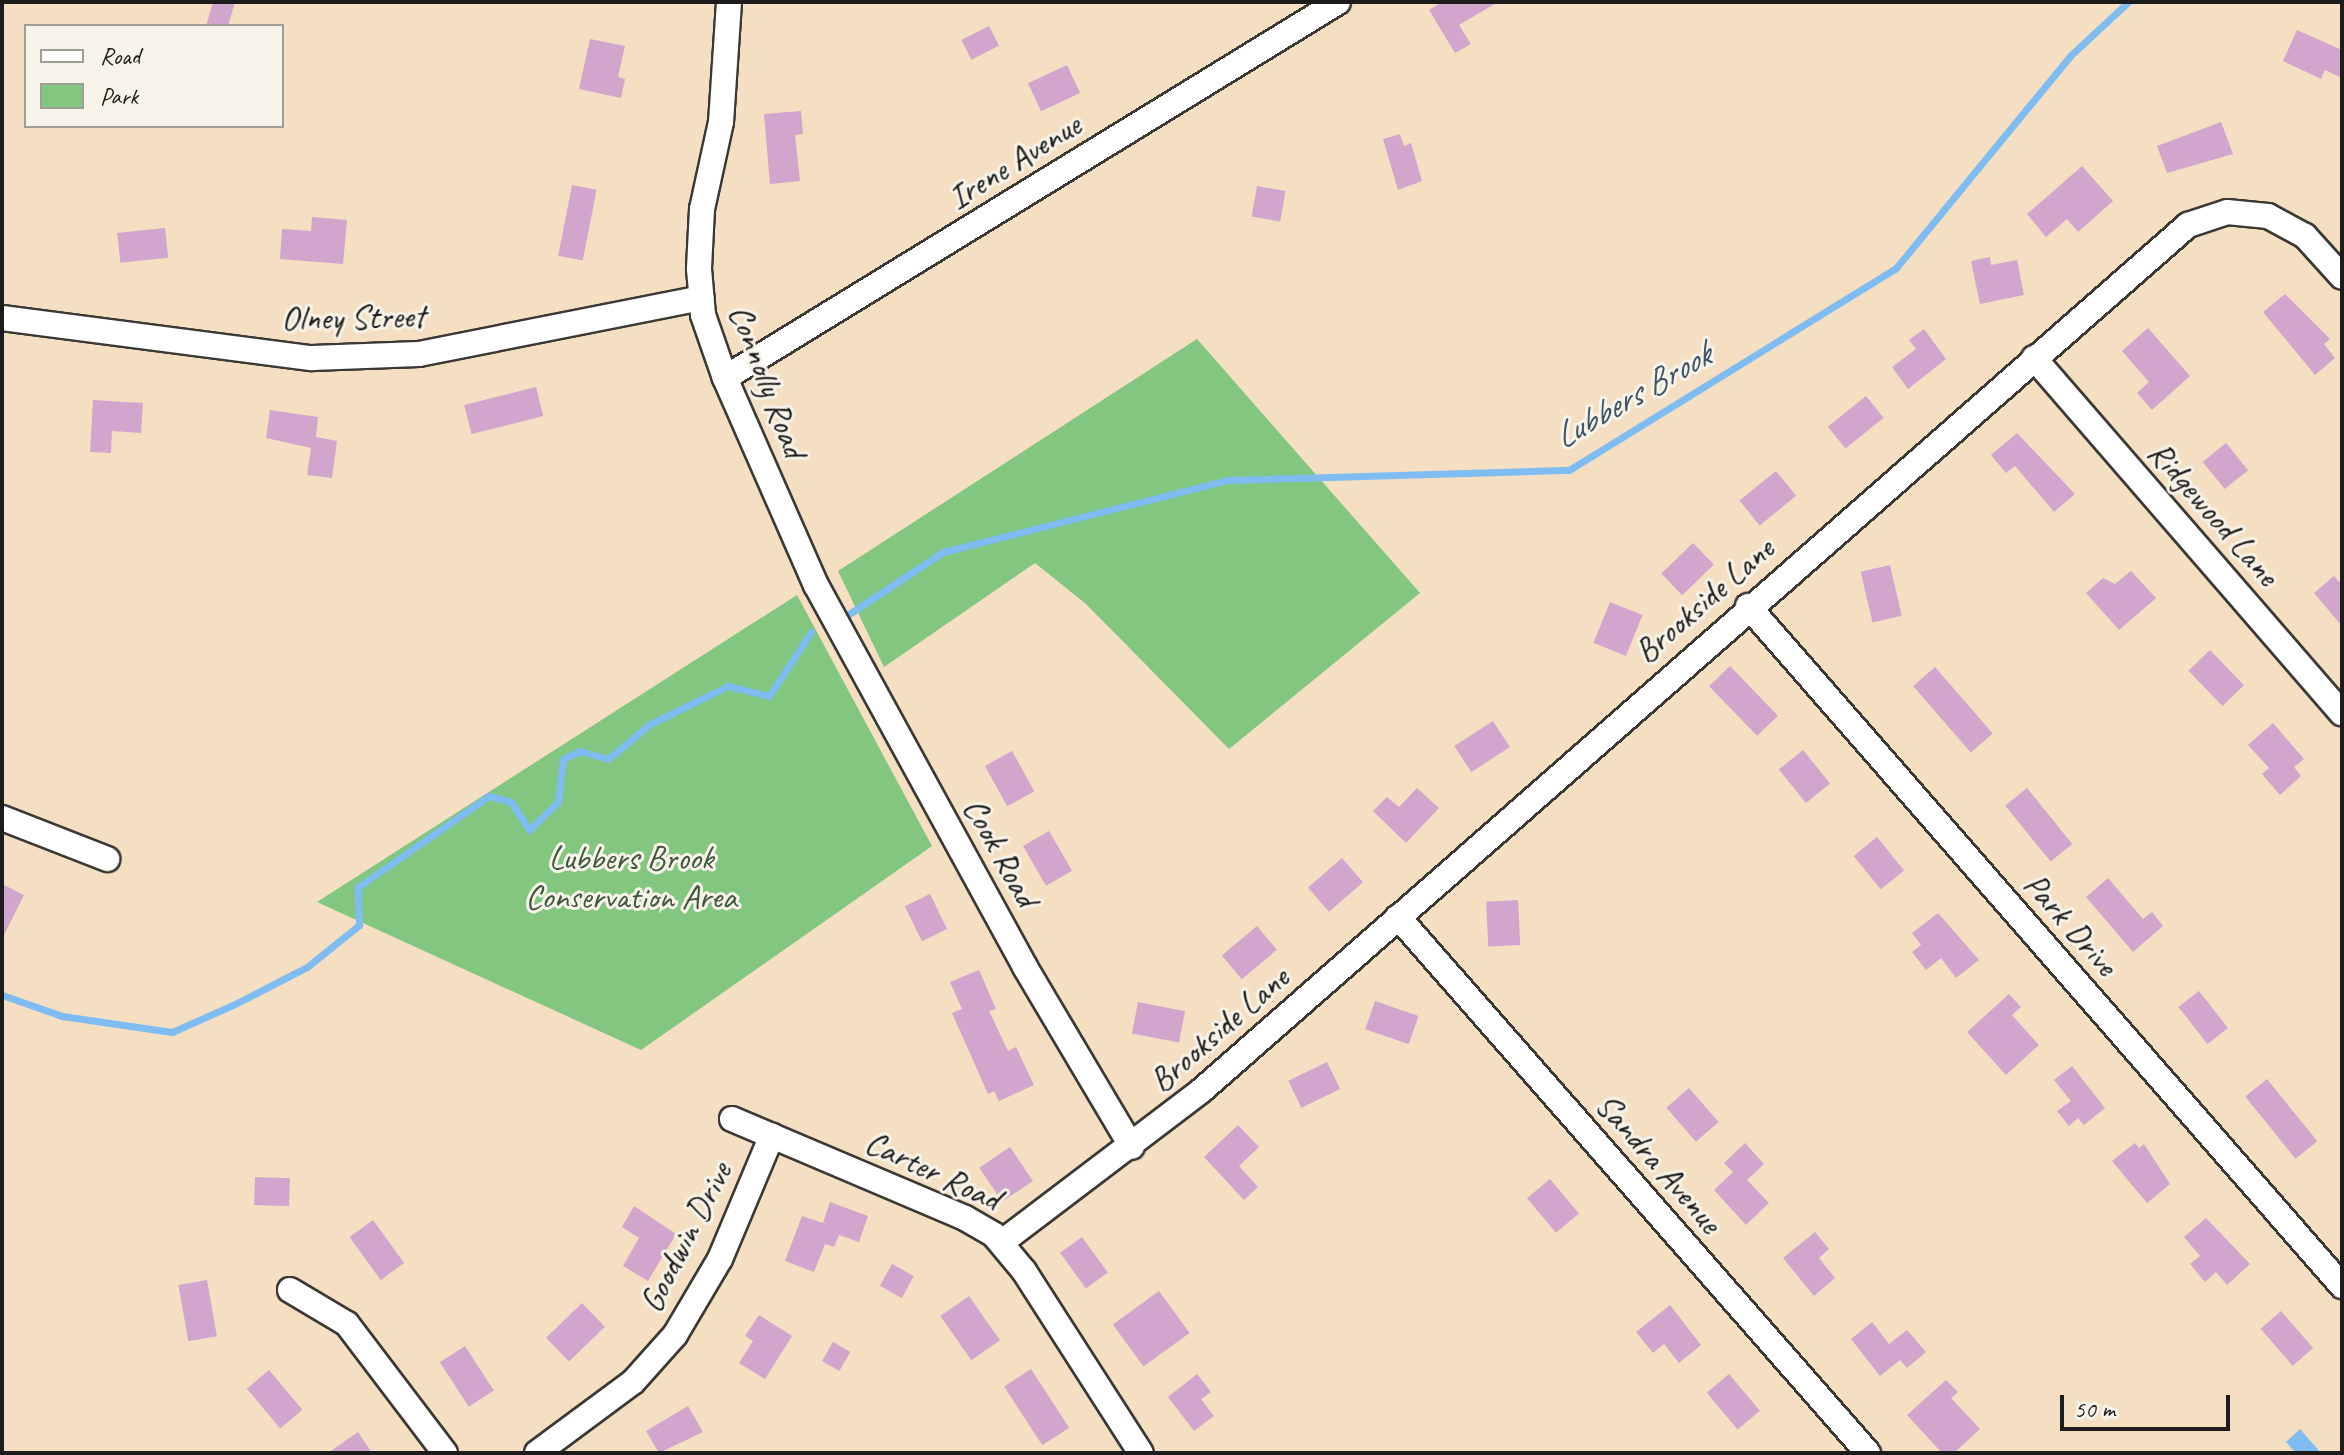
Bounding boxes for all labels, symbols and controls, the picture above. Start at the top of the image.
legend [24,24,284,128]
text: Road [100,41,140,71]
text: Park [100,81,138,111]
street label: Irene Avenue [940,104,1088,218]
street label: Olney Street [281,295,425,339]
street label: Connolly Road [720,300,816,462]
water label: Lubbers Brook [1546,334,1718,458]
street label: Ridgewood Lane [2140,432,2288,594]
street label: Brookside Lane [1625,528,1783,672]
street label: Cook Road [955,791,1047,913]
park label: Lubbers Brook Conservation Area [526,837,736,916]
street label: Park Drive [2015,864,2127,984]
street label: Brookside Lane [1140,957,1298,1101]
street label: Sandra Avenue [1587,1085,1731,1241]
street label: Carter Road [860,1121,1006,1219]
street label: Goodwin Drive [630,1155,740,1319]
scale bar [2064,1379,2234,1429]
text: 50 m [2074,1394,2115,1424]

